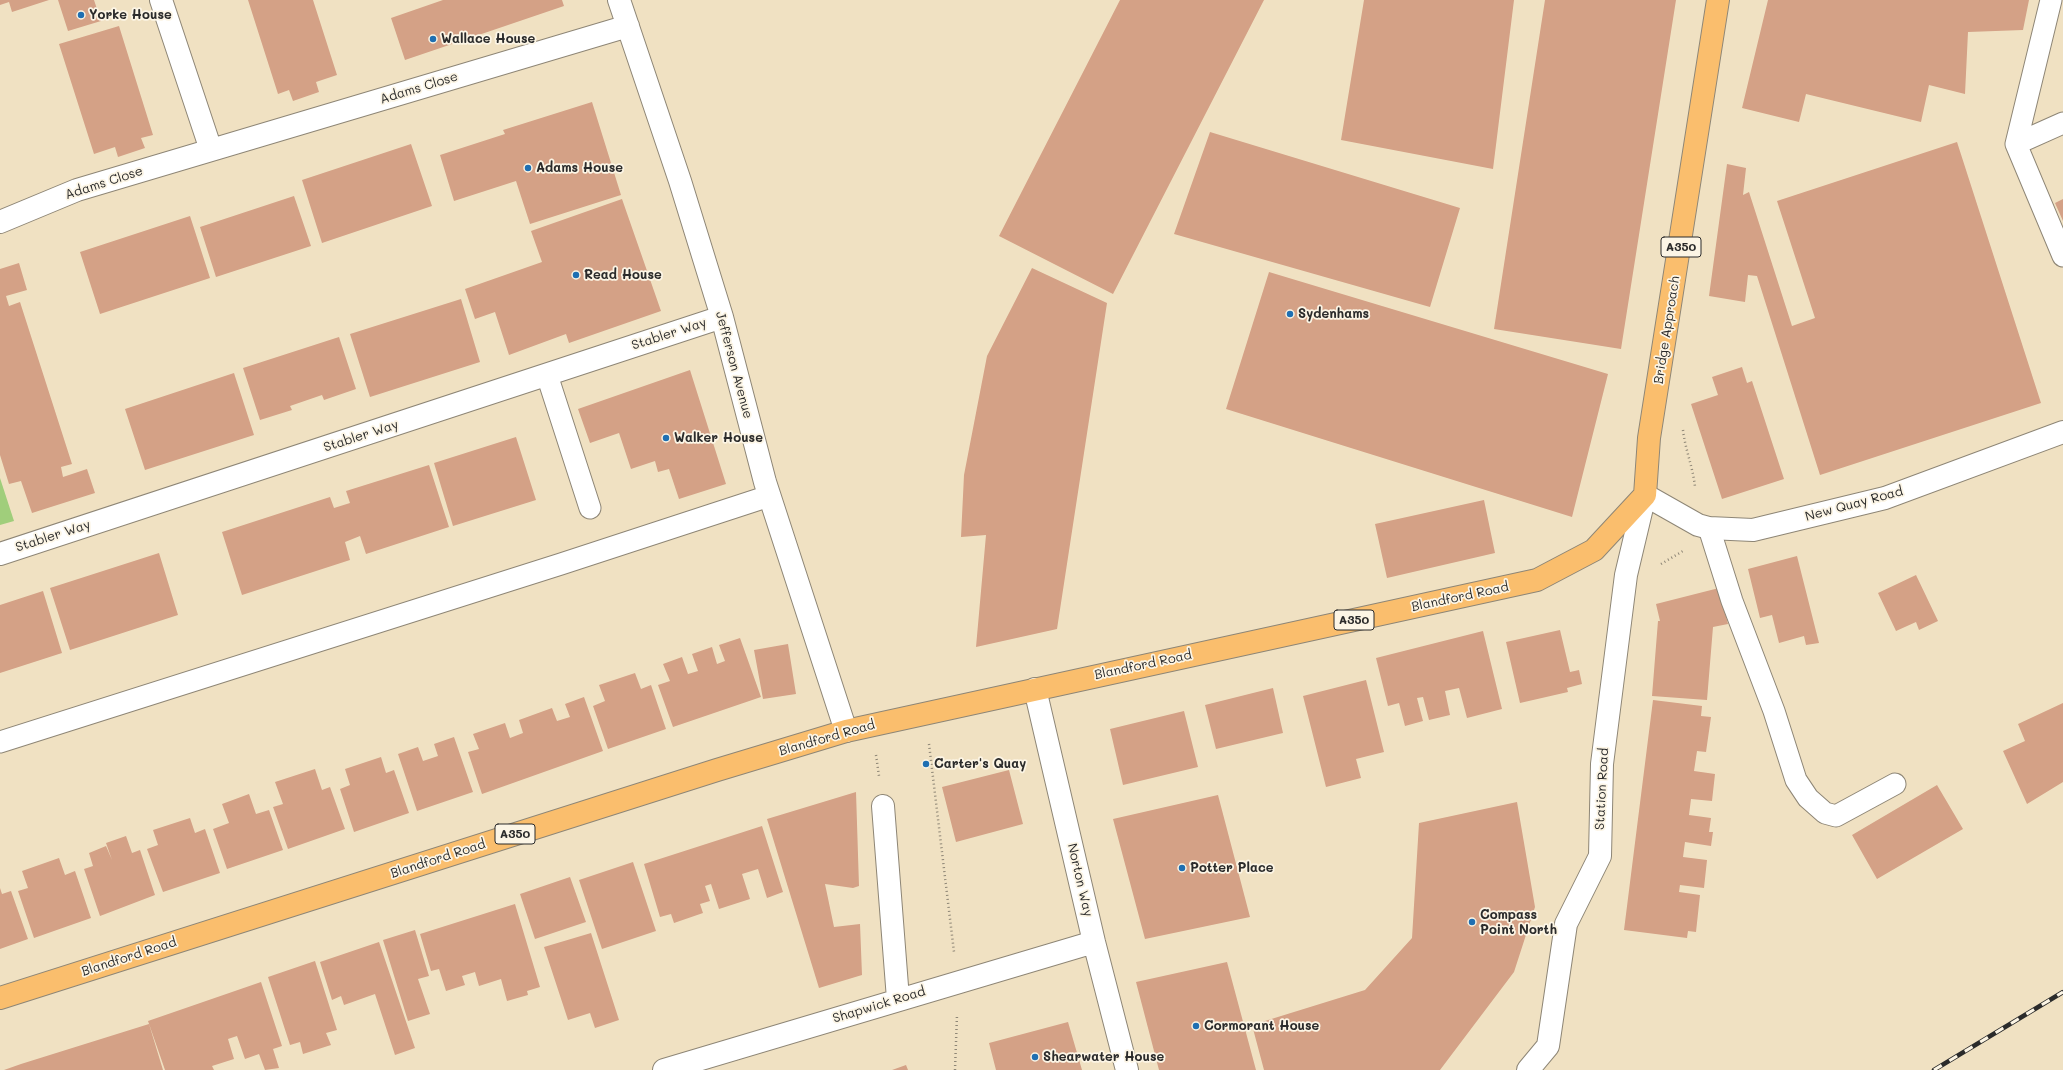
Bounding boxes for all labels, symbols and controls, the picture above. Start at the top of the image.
place label: Yorke House [89,7,172,23]
marker: Yorke House [76,10,86,20]
place label: Wallace House [441,31,535,47]
marker: Wallace House [428,34,438,44]
street label: Adams Close [378,69,460,107]
place label: Adams House [536,160,623,176]
street label: Adams Close [63,163,145,203]
marker: Adams House [523,163,533,173]
road number: A350 [1661,237,1701,257]
place label: Read House [584,267,662,283]
marker: Read House [571,270,581,280]
street label: Bridge Approach [1651,275,1683,385]
place label: Sydenhams [1298,306,1369,322]
marker: Sydenhams [1285,309,1295,319]
street label: Jefferson Avenue [712,310,756,420]
street label: Stabler Way [630,315,708,353]
street label: Stabler Way [322,417,400,455]
place label: Walker House [674,430,763,446]
marker: Walker House [661,433,671,443]
street label: New Quay Road [1803,483,1905,525]
street label: Stabler Way [14,517,92,555]
street label: Blandford Road [1410,579,1510,615]
road number: A350 [1334,610,1374,630]
street label: Blandford Road [1093,647,1193,683]
street label: Blandford Road [777,717,877,759]
street label: Station Road [1592,748,1612,830]
place label: Carter's Quay [934,756,1026,772]
marker: Carter's Quay [921,759,931,769]
road number: A350 [495,824,535,844]
street label: Blandford Road [389,836,487,882]
street label: Norton Way [1064,842,1096,918]
place label: Potter Place [1190,860,1273,876]
marker: Potter Place [1177,863,1187,873]
place label: Compass Point North [1480,907,1557,938]
marker: Compass Point North [1467,917,1477,927]
street label: Blandford Road [80,934,178,980]
street label: Shapwick Road [831,984,927,1026]
place label: Cormorant House [1204,1018,1319,1034]
marker: Cormorant House [1191,1021,1201,1031]
place label: Shearwater House [1043,1049,1164,1065]
marker: Shearwater House [1030,1052,1040,1062]

